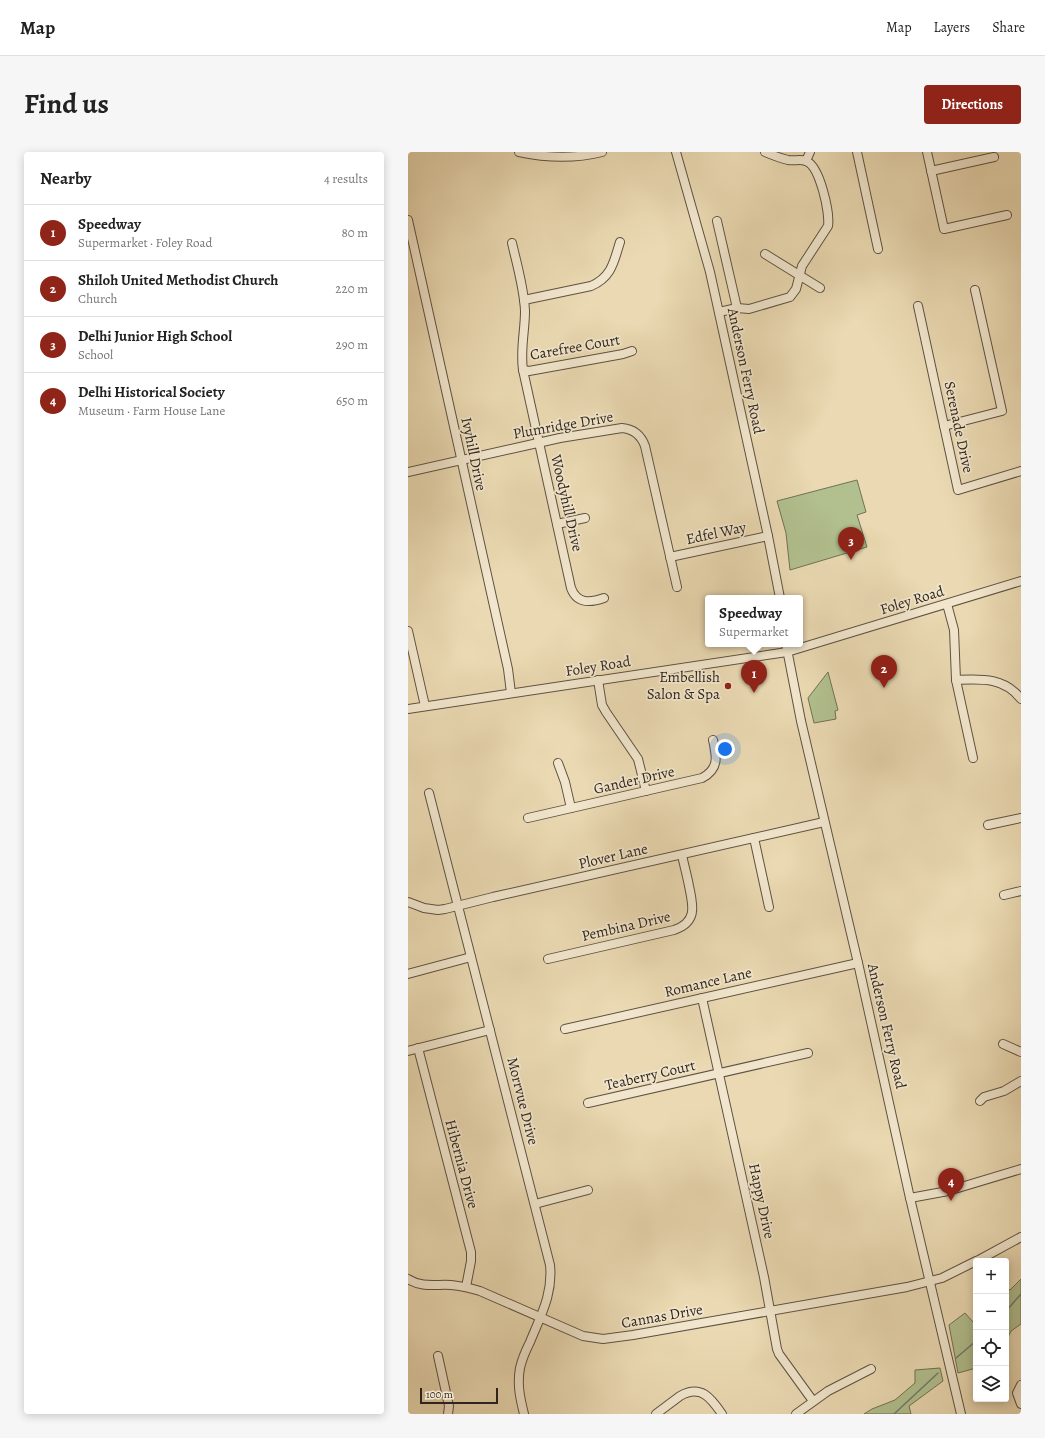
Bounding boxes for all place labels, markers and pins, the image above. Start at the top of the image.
pin: 3 [838,527,864,560]
pin: 2 [871,655,897,688]
pin: 1 [741,660,767,693]
place label: Embellish Salon & Spa [647,667,720,704]
marker: Embellish Salon & Spa [723,681,733,691]
pin: 4 [938,1168,964,1201]

